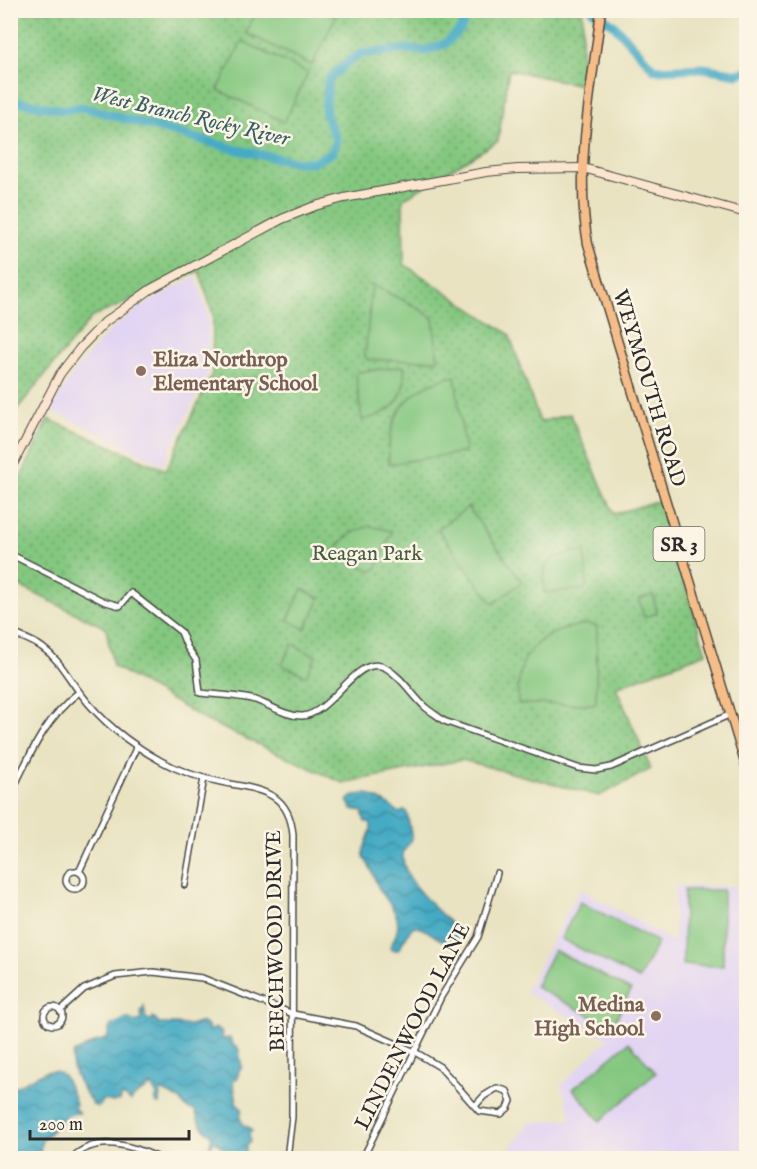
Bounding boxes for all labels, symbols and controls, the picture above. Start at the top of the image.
water label: West Branch Rocky River [89,81,294,154]
street label: WEYMOUTH ROAD [606,286,691,490]
place label: Eliza Northrop Elementary School [153,347,319,398]
marker: Eliza Northrop Elementary School [134,364,148,378]
road number: SR 3 [654,527,704,561]
park label: Reagan Park [312,541,423,568]
street label: BEECHWOOD DRIVE [261,830,292,1052]
street label: LINDENWOOD LANE [349,918,477,1135]
place label: Medina High School [534,992,645,1043]
marker: Medina High School [649,1009,663,1023]
scale bar [30,1103,189,1141]
text: 200 m [39,1114,83,1137]

